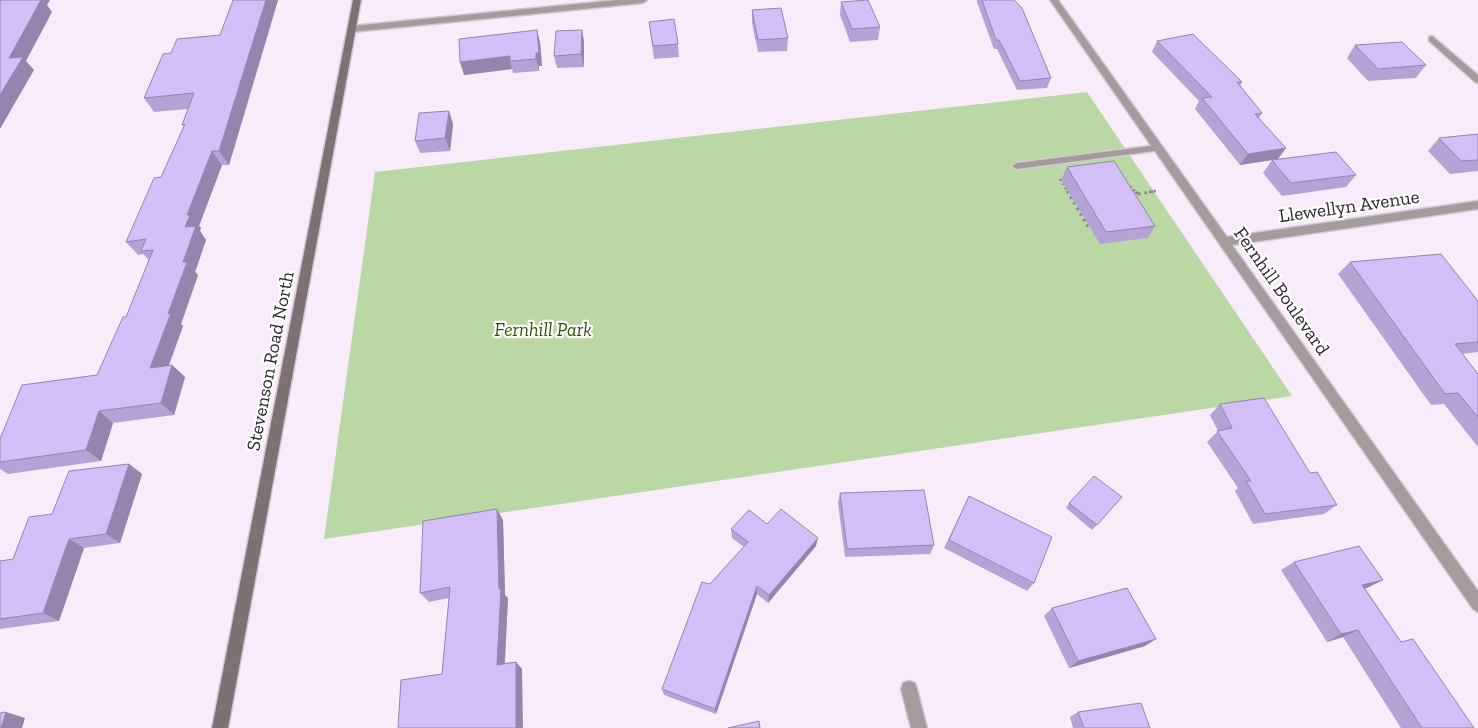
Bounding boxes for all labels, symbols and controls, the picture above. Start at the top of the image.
street label: Llewellyn Avenue [1277,185,1421,227]
street label: Fernhill Boulevard [1229,222,1335,360]
street label: Stevenson Road North [241,269,299,453]
park label: Fernhill Park [494,318,592,341]

